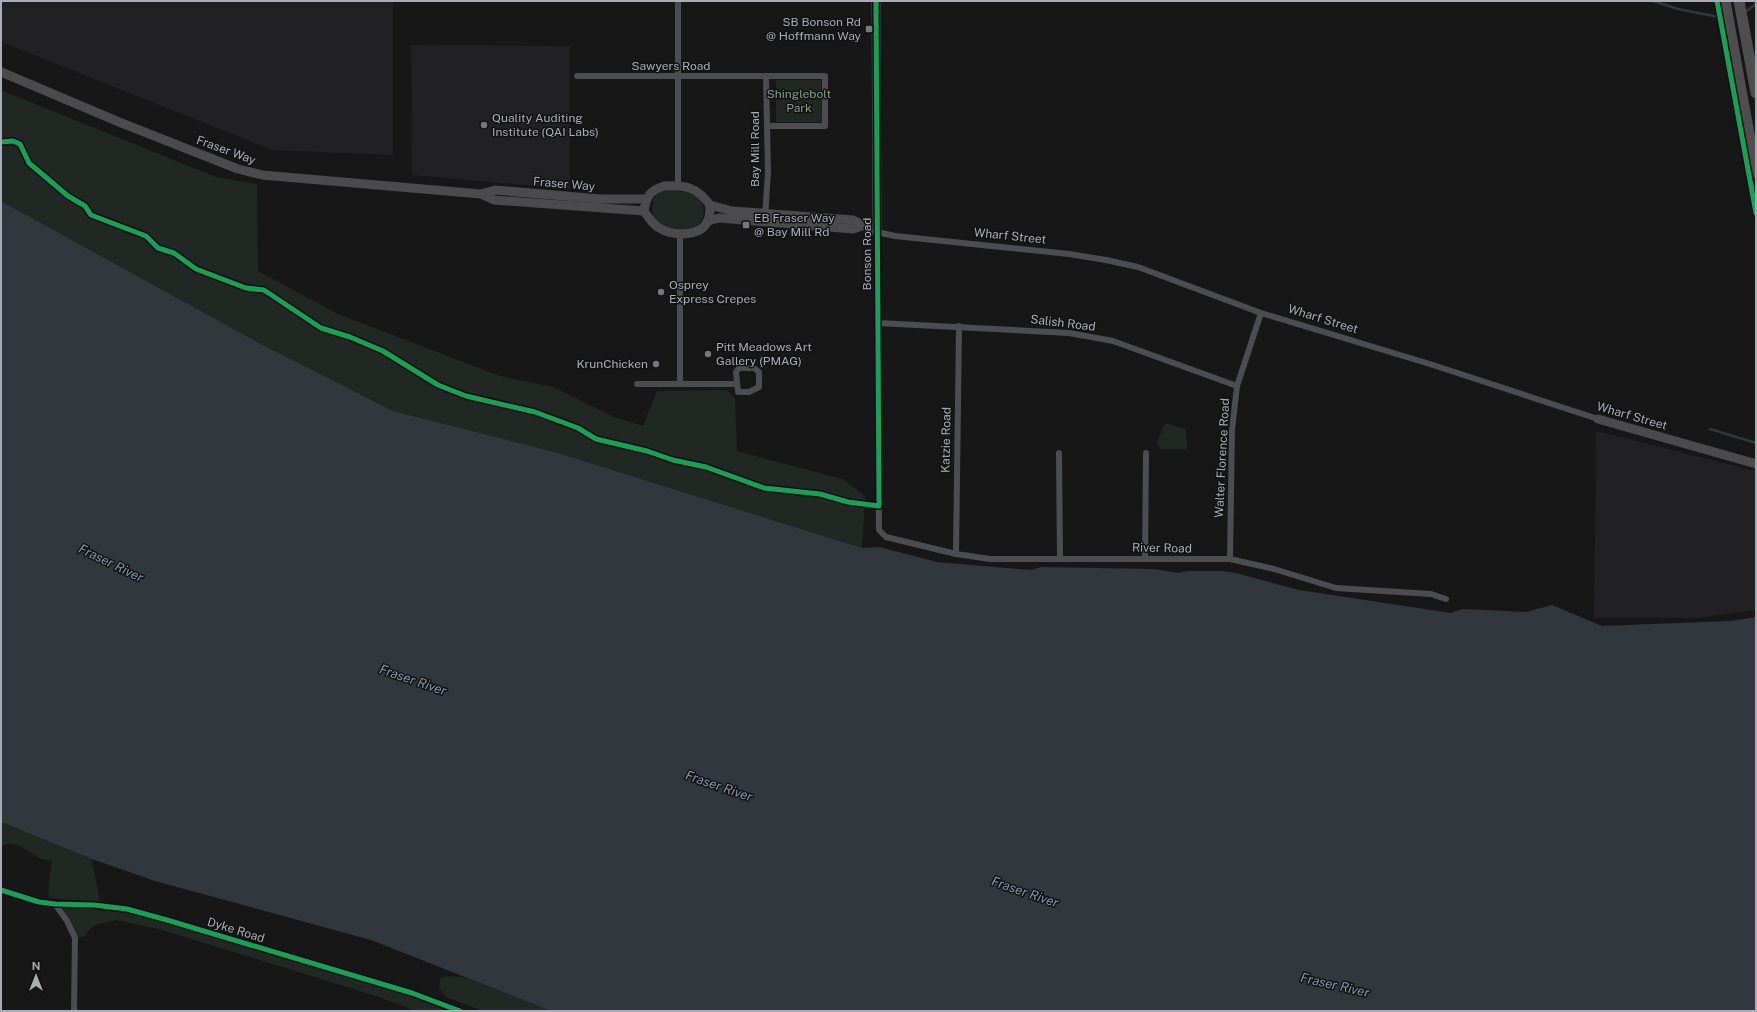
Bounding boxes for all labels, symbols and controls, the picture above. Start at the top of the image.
place label: SB Bonson Rd @ Hoffmann Way [766,15,862,43]
marker: SB Bonson Rd @ Hoffmann Way [864,24,874,34]
street label: Sawyers Road [631,59,711,73]
park label: Shinglebolt Park [767,87,831,115]
place label: Quality Auditing Institute (QAI Labs) [492,111,599,139]
street label: Bay Mill Road [748,111,762,187]
marker: Quality Auditing Institute (QAI Labs) [479,120,489,130]
street label: Fraser Way [194,133,258,167]
street label: Fraser Way [532,174,596,194]
place label: EB Fraser Way @ Bay Mill Rd [754,211,835,239]
street label: Bonson Road [860,218,874,290]
marker: EB Fraser Way @ Bay Mill Rd [741,220,751,230]
street label: Wharf Street [973,225,1047,247]
place label: Osprey Express Crepes [669,278,756,306]
marker: Osprey Express Crepes [656,287,666,297]
street label: Wharf Street [1286,302,1360,336]
street label: Salish Road [1030,312,1096,334]
place label: Pitt Meadows Art Gallery (PMAG) [716,340,812,368]
marker: Pitt Meadows Art Gallery (PMAG) [703,349,713,359]
place label: KrunChicken [576,357,648,371]
marker: KrunChicken [651,359,661,369]
street label: Walter Florence Road [1212,398,1232,518]
street label: Wharf Street [1595,399,1669,433]
street label: Katzie Road [938,407,954,473]
street label: River Road [1132,540,1192,556]
water label: Fraser River [76,541,146,585]
water label: Fraser River [377,661,449,699]
water label: Fraser River [683,767,755,805]
water label: Fraser River [989,873,1061,911]
street label: Dyke Road [206,915,266,945]
north arrow [16,956,56,996]
text: N [32,960,40,972]
water label: Fraser River [1299,970,1371,1000]

